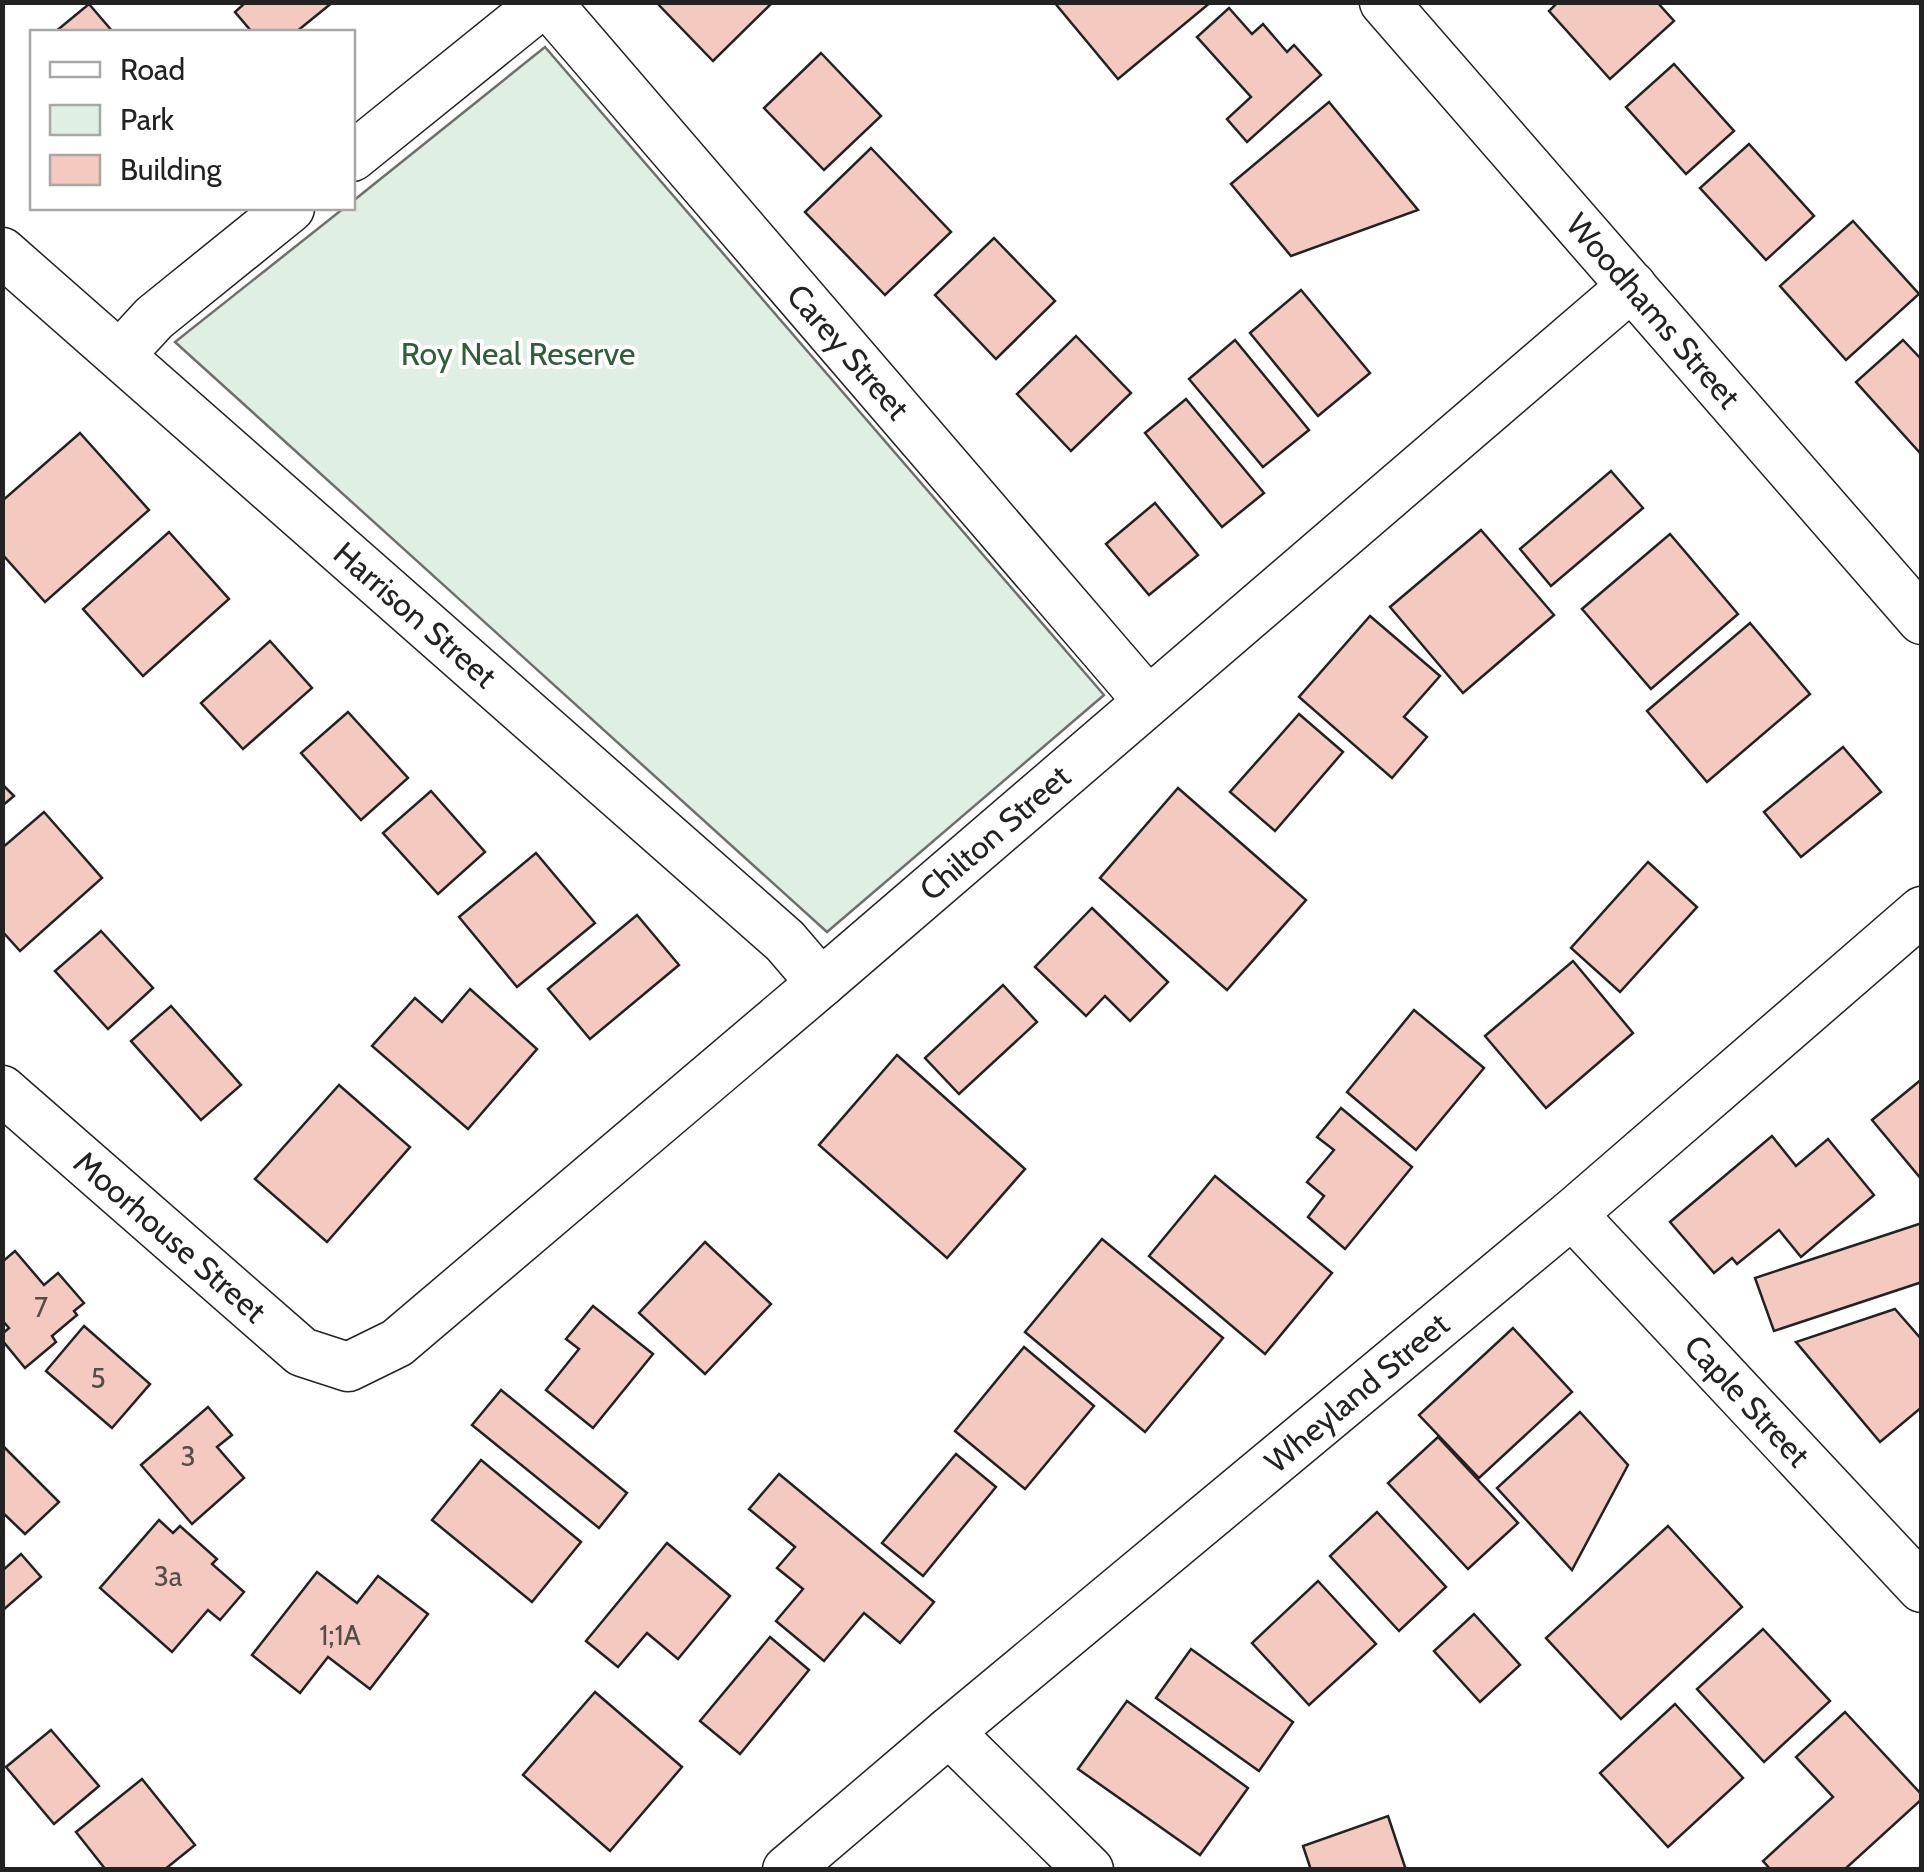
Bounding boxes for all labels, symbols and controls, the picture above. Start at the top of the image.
legend [30,30,355,210]
text: Road [120,51,185,88]
text: Park [120,101,175,138]
text: Building [120,151,223,188]
street label: Woodhams Street [1558,205,1749,416]
street label: Carey Street [779,276,918,427]
park label: Roy Neal Reserve [401,334,635,373]
street label: Harrison Street [326,533,505,696]
street label: Chilton Street [911,756,1078,909]
street label: Moorhouse Street [66,1143,274,1331]
house number: 7 [34,1290,48,1324]
street label: Wheyland Street [1257,1304,1457,1481]
street label: Caple Street [1676,1327,1818,1475]
house number: 5 [90,1361,106,1395]
house number: 3 [180,1439,196,1473]
house number: 3a [154,1559,183,1593]
house number: 1;1A [319,1618,362,1652]

